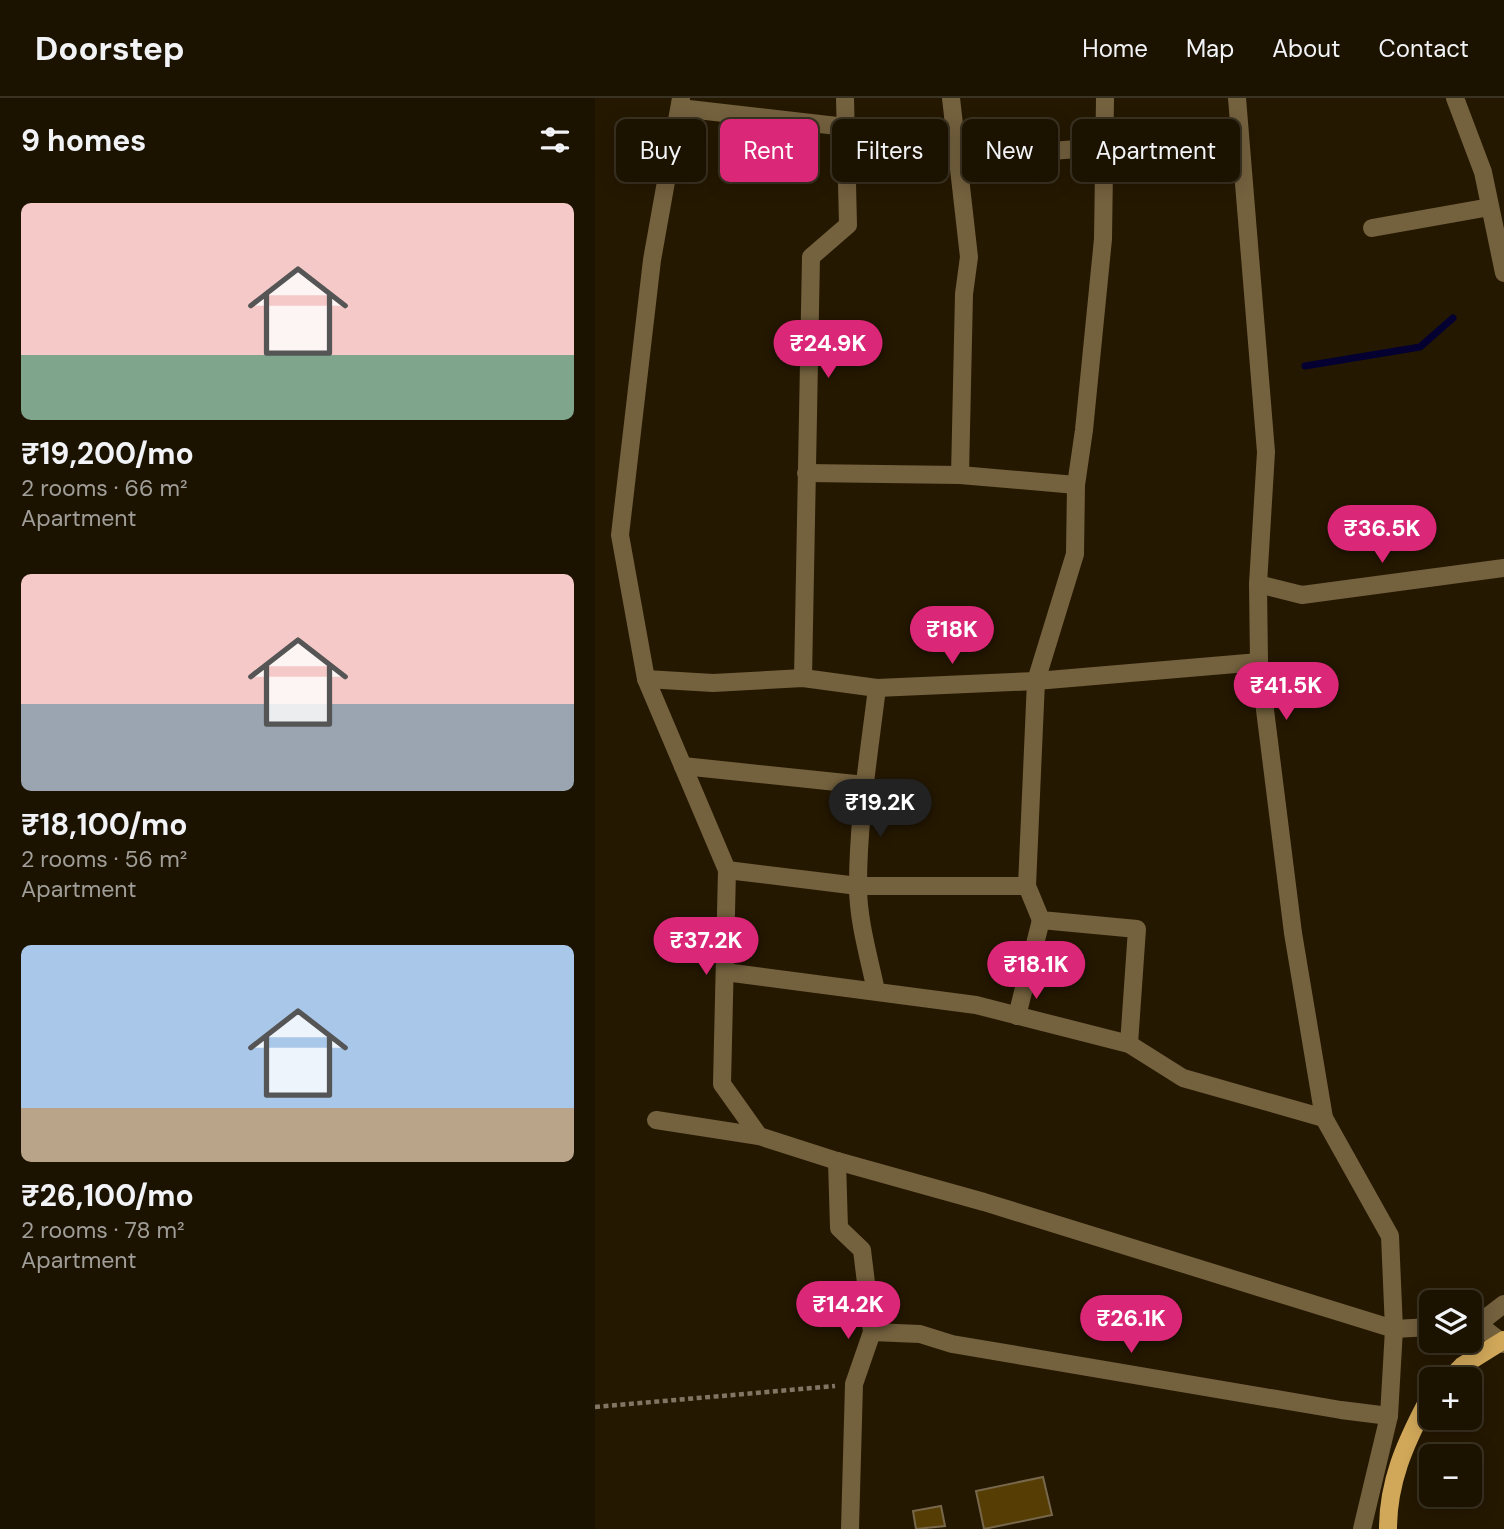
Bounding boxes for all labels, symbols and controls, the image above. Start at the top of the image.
text: Doorstep [35,27,185,70]
text: Home [1082,33,1148,64]
text: Map [1186,33,1234,64]
text: About [1272,33,1341,64]
text: Contact [1379,33,1469,64]
chip: Buy [616,119,706,182]
chip: Rent [720,119,818,182]
chip: Filters [832,119,948,182]
chip: New [962,119,1058,182]
chip: Apartment [1072,119,1240,182]
text: 9 homes [21,121,146,160]
icon: filters [536,121,574,159]
icon: home [235,248,361,374]
pin: ₹24.9K [771,320,885,380]
text: ₹24.9K [790,328,866,358]
text: ₹19,200/mo [21,434,194,473]
text: 2 rooms · 66 m² [21,473,188,503]
text: Apartment [21,503,136,533]
pin: ₹36.5K [1325,505,1439,565]
text: ₹36.5K [1344,513,1420,543]
pin: ₹18K [911,606,993,666]
text: ₹18K [926,614,978,644]
icon: home [235,619,361,745]
pin: ₹41.5K [1229,662,1343,722]
text: ₹41.5K [1250,670,1322,700]
pin: ₹19.2K [823,780,937,839]
text: ₹19.2K [845,787,915,817]
text: ₹18,100/mo [21,805,187,844]
text: 2 rooms · 56 m² [21,844,187,874]
text: Apartment [21,874,136,904]
pin: ₹37.2K [649,918,763,977]
text: ₹37.2K [670,925,742,955]
pin: ₹18.1K [979,942,1093,1001]
text: ₹18.1K [1003,949,1069,979]
icon: home [235,990,361,1116]
text: ₹26,100/mo [21,1176,194,1215]
text: 2 rooms · 78 m² [21,1215,185,1245]
text: Apartment [21,1245,136,1275]
pin: ₹14.2K [791,1282,905,1341]
text: ₹14.2K [812,1289,884,1319]
map controls [1419,1290,1482,1507]
button: layers [1419,1290,1482,1353]
pin: ₹26.1K [1074,1296,1188,1355]
text: ₹26.1K [1096,1303,1166,1333]
button: + [1419,1367,1482,1430]
button: − [1419,1444,1482,1507]

